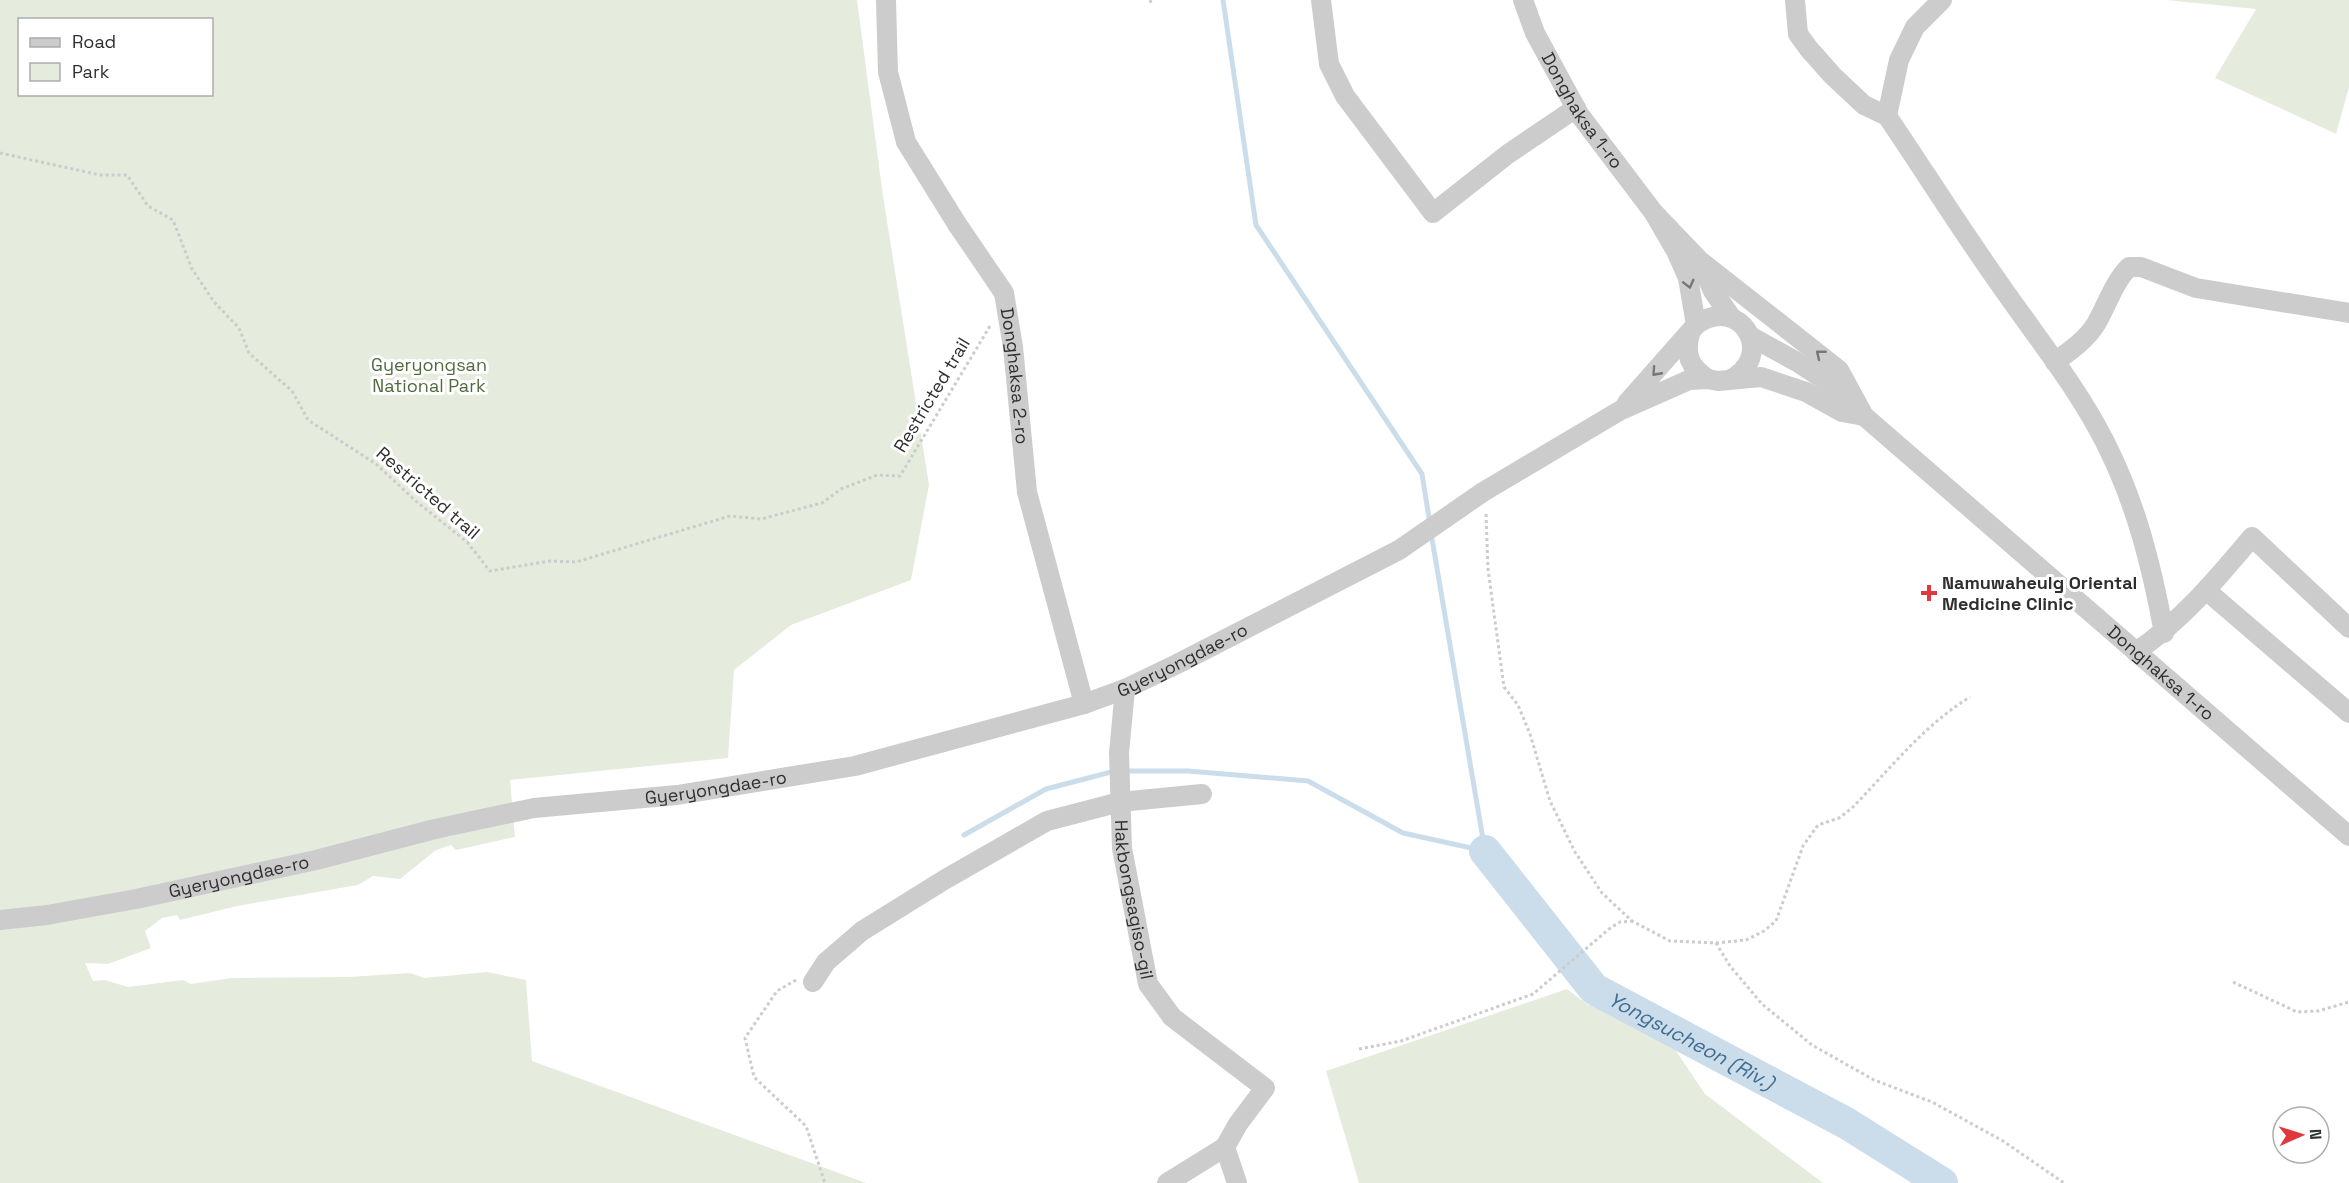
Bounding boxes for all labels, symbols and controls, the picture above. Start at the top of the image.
legend [18,18,213,96]
text: Road [72,30,116,53]
street label: Donghaksa 1-ro [1537,48,1628,173]
text: Park [72,60,110,83]
one-way arrow [1681,279,1694,289]
street label: Donghaksa 2-ro [996,306,1034,445]
street label: Restricted trail [888,333,975,456]
one-way arrow [1816,351,1827,362]
park label: Gyeryongsan National Park [371,353,487,397]
one-way arrow [1652,365,1663,376]
street label: Restricted trail [372,441,485,544]
place label: Namuwaheulg Oriental Medicine Clinic [1942,571,2137,615]
marker: Namuwaheulg Oriental Medicine Clinic [1920,584,1938,602]
street label: Gyeryongdae-ro [1114,618,1251,702]
street label: Donghaksa 1-ro [2103,620,2219,725]
street label: Gyeryongdae-ro [644,765,788,809]
street label: Hakbongsagiso-gil [1110,819,1159,981]
street label: Gyeryongdae-ro [166,850,311,903]
water label: Yongsucheon (Riv.) [1604,986,1780,1096]
north arrow [2271,1105,2331,1165]
text: N [2305,1128,2326,1140]

